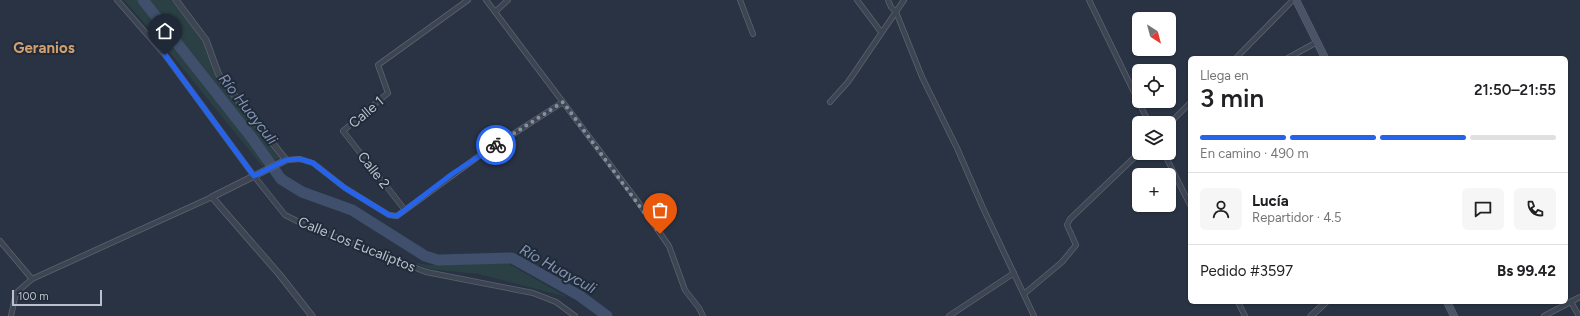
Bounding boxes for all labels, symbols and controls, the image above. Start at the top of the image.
north arrow [1132,12,1176,56]
map controls [1132,12,1176,212]
pin [148,14,182,55]
icon: home [154,20,176,42]
district label: Geranios [13,39,75,57]
button: locate [1132,64,1176,108]
text: Llega en [1200,68,1249,83]
water label: Río Huayculi [215,70,281,148]
text: 21:50–21:55 [1474,81,1556,99]
text: 3 min [1200,82,1264,114]
street label: Calle 1 [345,93,387,132]
button: layers [1132,116,1176,160]
courier [476,125,516,165]
icon: bike [485,134,507,156]
text: En camino · 490 m [1200,146,1308,161]
street label: Calle 2 [354,148,393,192]
button: + [1132,168,1176,212]
button: person [1200,188,1242,230]
button: chat [1462,188,1504,230]
button: phone [1514,188,1556,230]
text: Lucía [1252,192,1289,210]
pin [643,193,677,234]
icon: bag [649,199,671,221]
text: Repartidor · 4.5 [1252,210,1341,225]
street label: Calle Los Eucaliptos [296,213,418,276]
water label: Río Huayculi [517,241,600,298]
text: Pedido #3597 [1200,262,1293,280]
text: Bs 99.42 [1497,262,1556,280]
scale bar [12,288,102,307]
text: 100 m [18,290,49,303]

